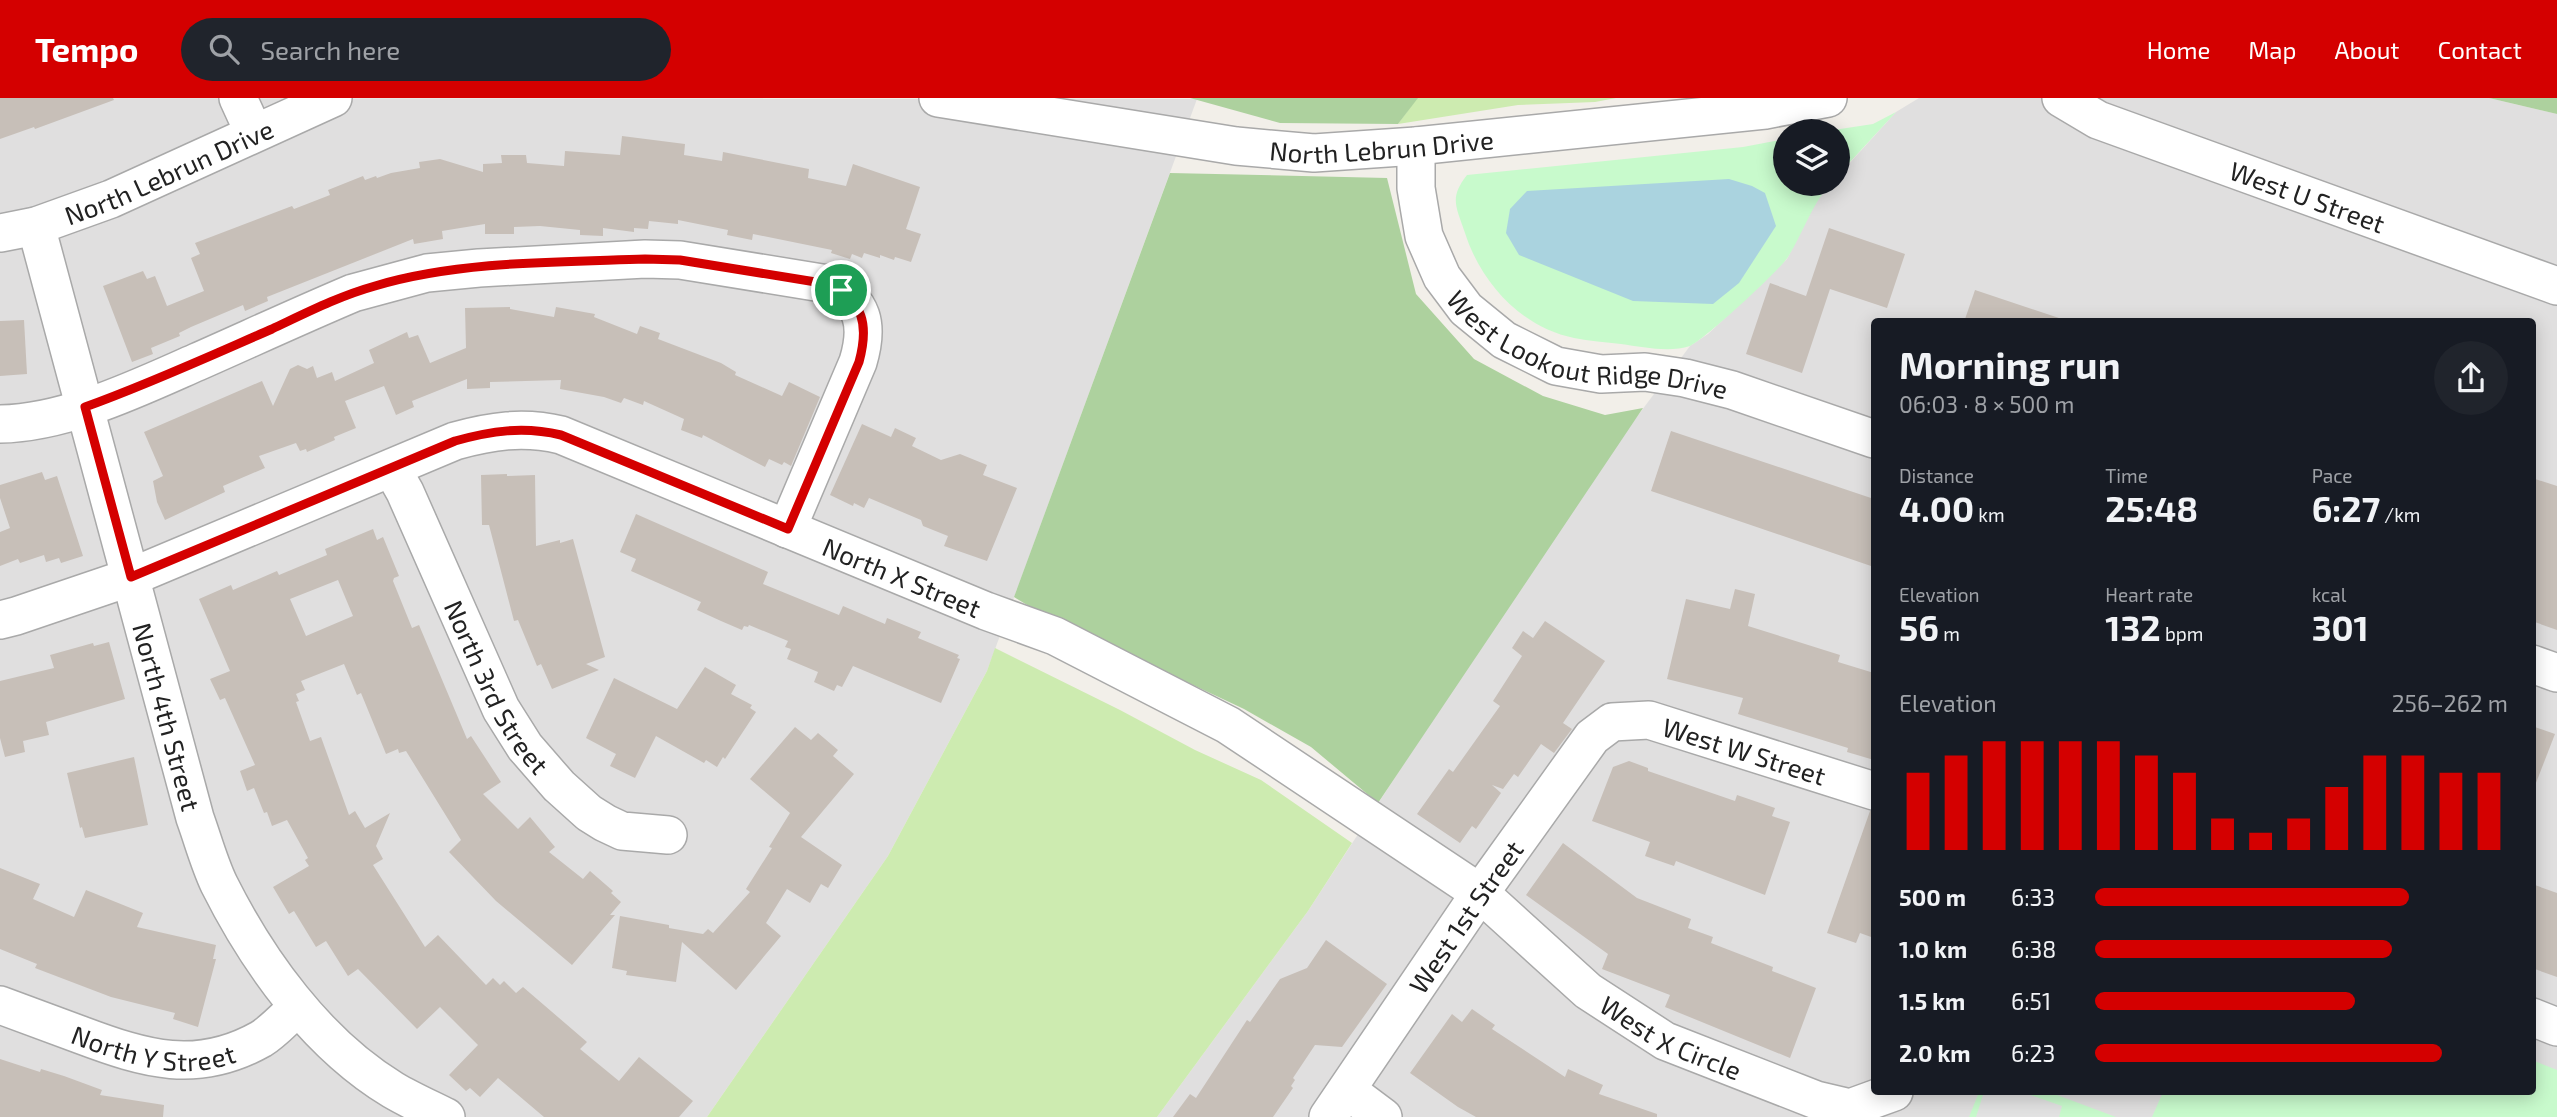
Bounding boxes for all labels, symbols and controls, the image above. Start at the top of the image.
search box [181,18,671,81]
text: Tempo [35,29,139,69]
icon: search [205,30,243,68]
text: Search here [261,34,400,65]
text: Home [2147,35,2210,64]
text: Map [2248,35,2296,64]
text: About [2334,35,2400,64]
text: Contact [2438,35,2522,64]
street label: North Lebrun Drive [60,112,277,230]
map controls [1773,119,1850,196]
button: layers [1773,119,1850,196]
street label: North Lebrun Drive [1268,123,1495,169]
street label: West U Street [2226,154,2389,238]
pin [811,260,871,320]
icon: arrive [822,271,860,309]
street label: West Lookout Ridge Drive [1441,284,1731,404]
text: Morning run [1899,341,2120,387]
button: share [2434,341,2508,415]
text: 06:03 · 8 × 500 m [1899,390,2075,418]
text: Distance [1899,464,1974,487]
text: Time [2105,464,2148,487]
text: Pace [2312,464,2353,487]
text: 4.00 [1899,487,1974,529]
text: 25:48 [2105,487,2198,529]
text: 6:27 [2312,487,2380,529]
text: km [1974,503,2005,526]
text: /km [2380,503,2421,526]
street label: North X Street [819,530,986,623]
text: Elevation [1899,583,1980,606]
text: Heart rate [2105,583,2193,606]
text: kcal [2312,583,2346,606]
street label: North 3rd Street [439,595,556,779]
text: 56 [1899,606,1939,648]
text: 132 [2105,606,2161,648]
text: 301 [2312,606,2369,648]
street label: North 4th Street [128,619,208,814]
text: m [1939,622,1960,645]
text: bpm [2161,622,2203,645]
text: Elevation [1899,689,1997,717]
text: 256–262 m [2392,689,2508,717]
street label: West W Street [1659,710,1830,790]
street label: West 1st Street [1401,834,1529,999]
text: 500 m [1899,883,1966,911]
text: 6:33 [2011,883,2055,911]
text: 1.0 km [1899,935,1967,963]
text: 6:38 [2011,935,2056,963]
text: 1.5 km [1899,987,1965,1015]
text: 6:51 [2011,987,2051,1015]
street label: West X Circle [1595,988,1746,1085]
street label: North Y Street [68,1018,239,1076]
text: 2.0 km [1899,1039,1971,1067]
text: 6:23 [2011,1039,2055,1067]

